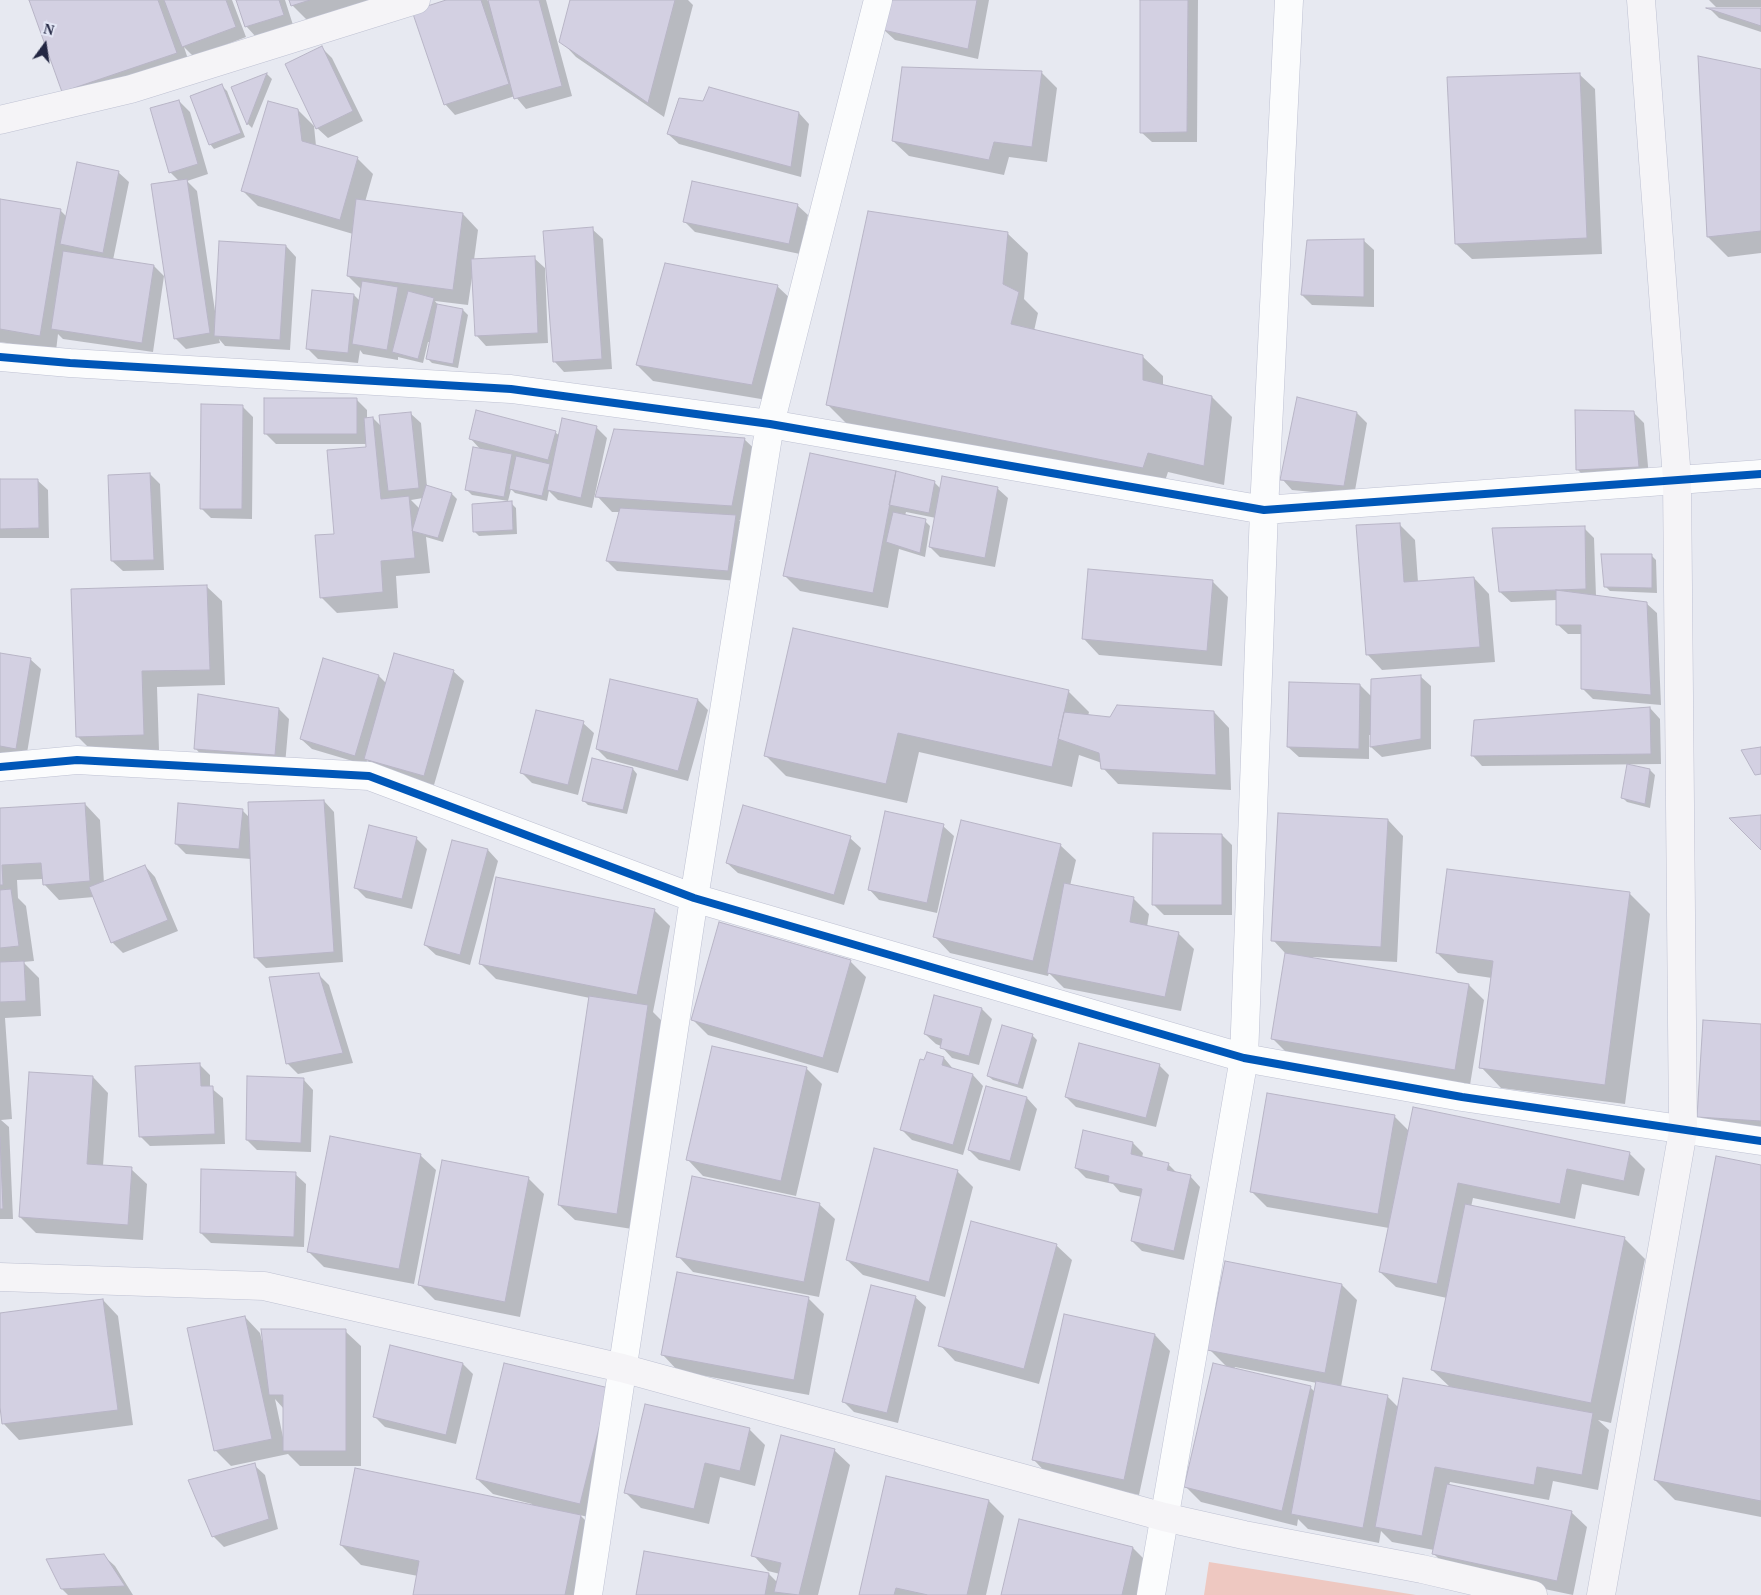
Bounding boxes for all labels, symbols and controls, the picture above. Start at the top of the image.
north arrow [20,20,70,70]
text: N [42,21,55,38]

